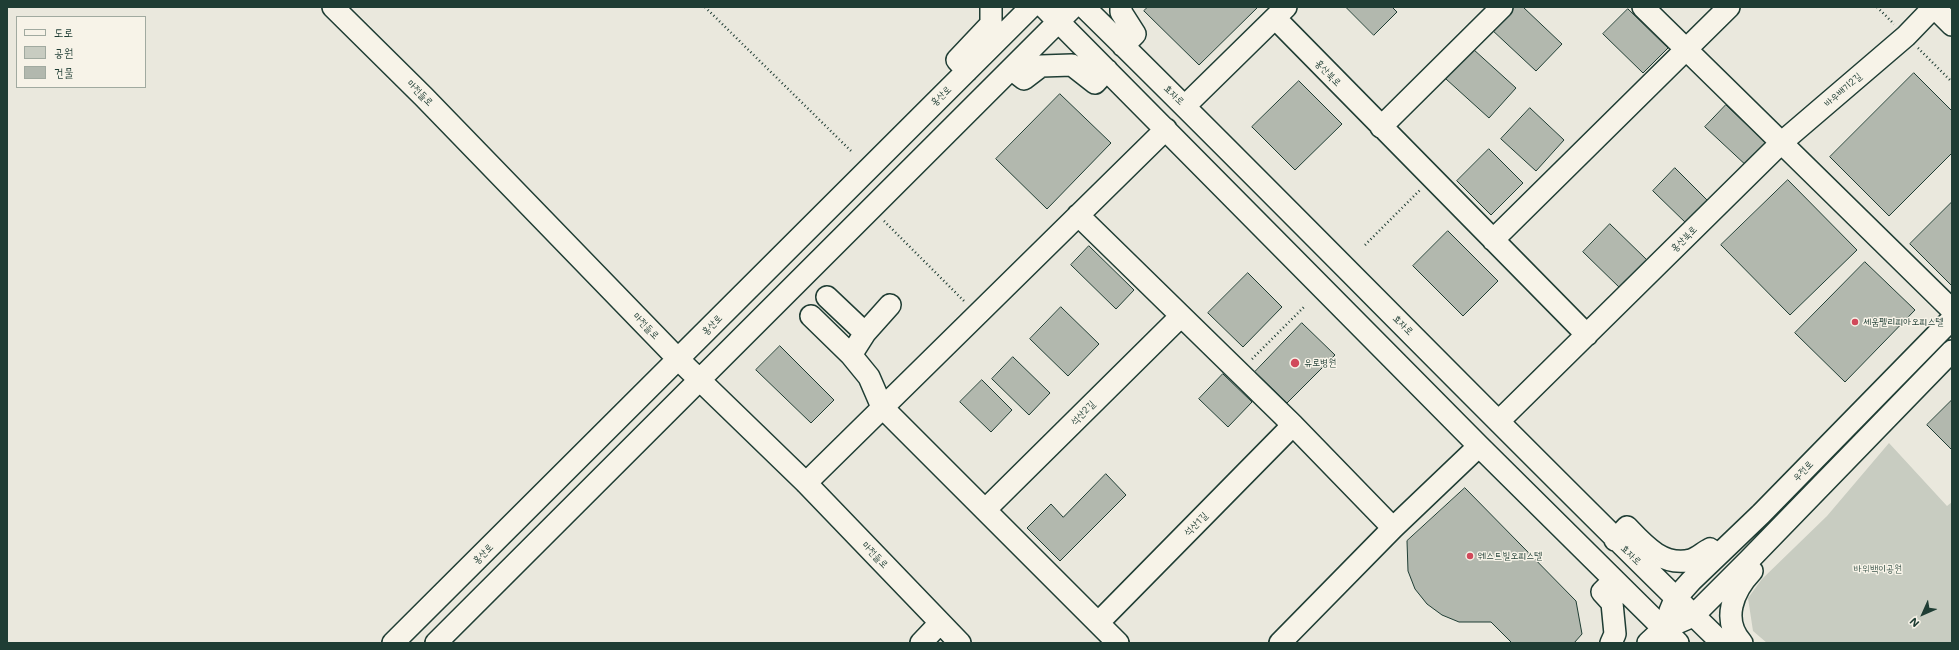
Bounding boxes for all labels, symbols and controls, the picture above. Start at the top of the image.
legend [16,16,146,88]
text: 도로 [54,24,73,40]
text: 공원 [54,44,73,60]
street label: 홍산북로 [1313,57,1343,89]
text: 건물 [54,64,73,80]
street label: 바우배기2길 [1822,70,1864,110]
street label: 마전들로 [404,77,436,109]
street label: 효자로 [1161,82,1187,108]
street label: 홍산로 [928,83,954,109]
street label: 홍산북로 [1668,223,1700,255]
street label: 마전들로 [631,310,661,342]
street label: 홍산로 [699,312,725,338]
street label: 효자로 [1390,312,1416,338]
place label: 세움펠리피아오피스텔 [1863,316,1943,328]
marker: 세움펠리피아오피스텔 [1850,317,1860,327]
marker: 유로병원 [1289,357,1301,369]
place label: 유로병원 [1304,357,1336,369]
street label: 석산2길 [1068,398,1098,428]
street label: 우전로 [1790,458,1816,484]
street label: 석산1길 [1182,510,1210,538]
street label: 마전들로 [860,539,890,571]
street label: 홍산로 [470,541,496,567]
street label: 효자로 [1618,542,1644,568]
place label: 웨스트빌오피스텔 [1478,550,1542,562]
marker: 웨스트빌오피스텔 [1465,551,1475,561]
park label: 바위백이공원 [1854,563,1902,575]
north arrow [1903,594,1943,634]
text: N [1906,615,1922,631]

